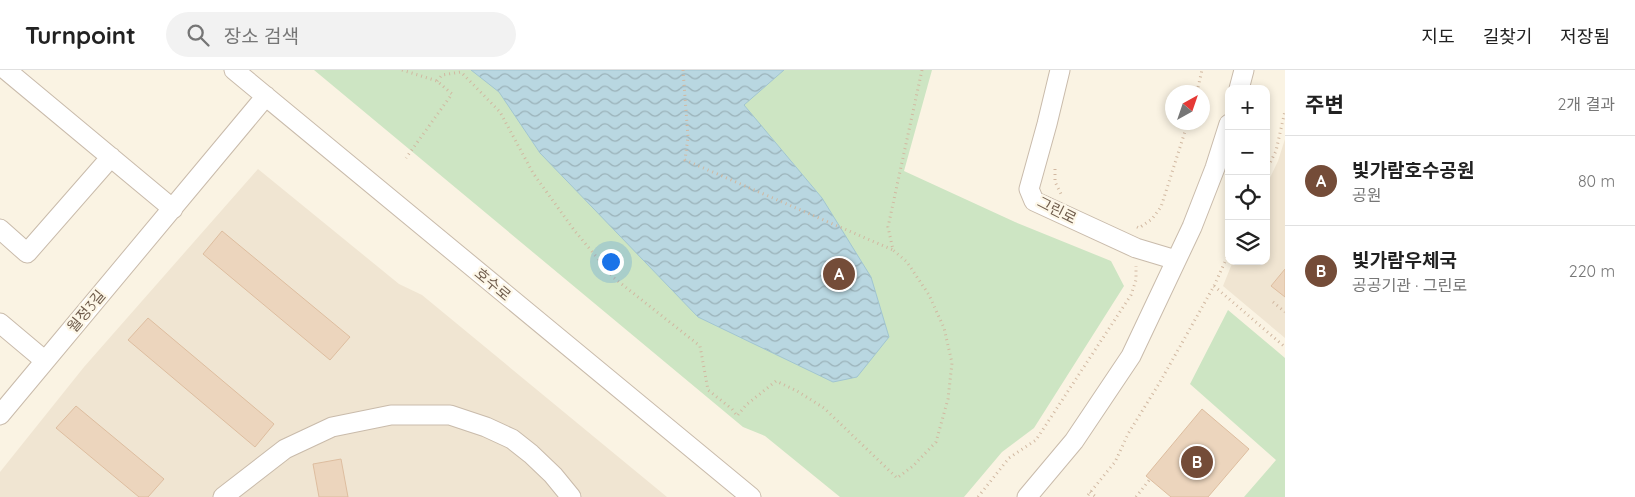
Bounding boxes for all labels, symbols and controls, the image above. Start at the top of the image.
search box [166,12,516,57]
text: Turnpoint [25,20,136,50]
icon: search [184,21,212,49]
text: 장소 검색 [224,24,299,48]
text: 지도 [1422,25,1455,48]
text: 길찾기 [1483,25,1532,48]
text: 저장됨 [1560,25,1610,48]
north arrow [1165,85,1210,130]
map controls [1225,85,1270,265]
button: + [1225,85,1270,130]
text: 주변 [1305,91,1344,117]
text: 2개 결과 [1558,94,1615,114]
button: − [1225,130,1270,175]
text: 빛가람호수공원 [1352,158,1474,182]
text: A [1316,171,1326,191]
text: 80 m [1578,171,1615,191]
button: locate [1225,175,1270,220]
text: 공원 [1352,185,1381,205]
street label: 그린로 [1034,192,1080,228]
button: layers [1225,220,1270,265]
text: 빛가람우체국 [1352,248,1457,272]
your location [598,249,624,275]
pin: A [823,255,855,293]
text: B [1316,261,1326,281]
text: 220 m [1569,261,1615,281]
street label: 호수로 [471,263,515,305]
text: 공공기관 · 그린로 [1352,275,1467,295]
street label: 월정3길 [63,286,109,336]
pin: B [1181,443,1213,481]

